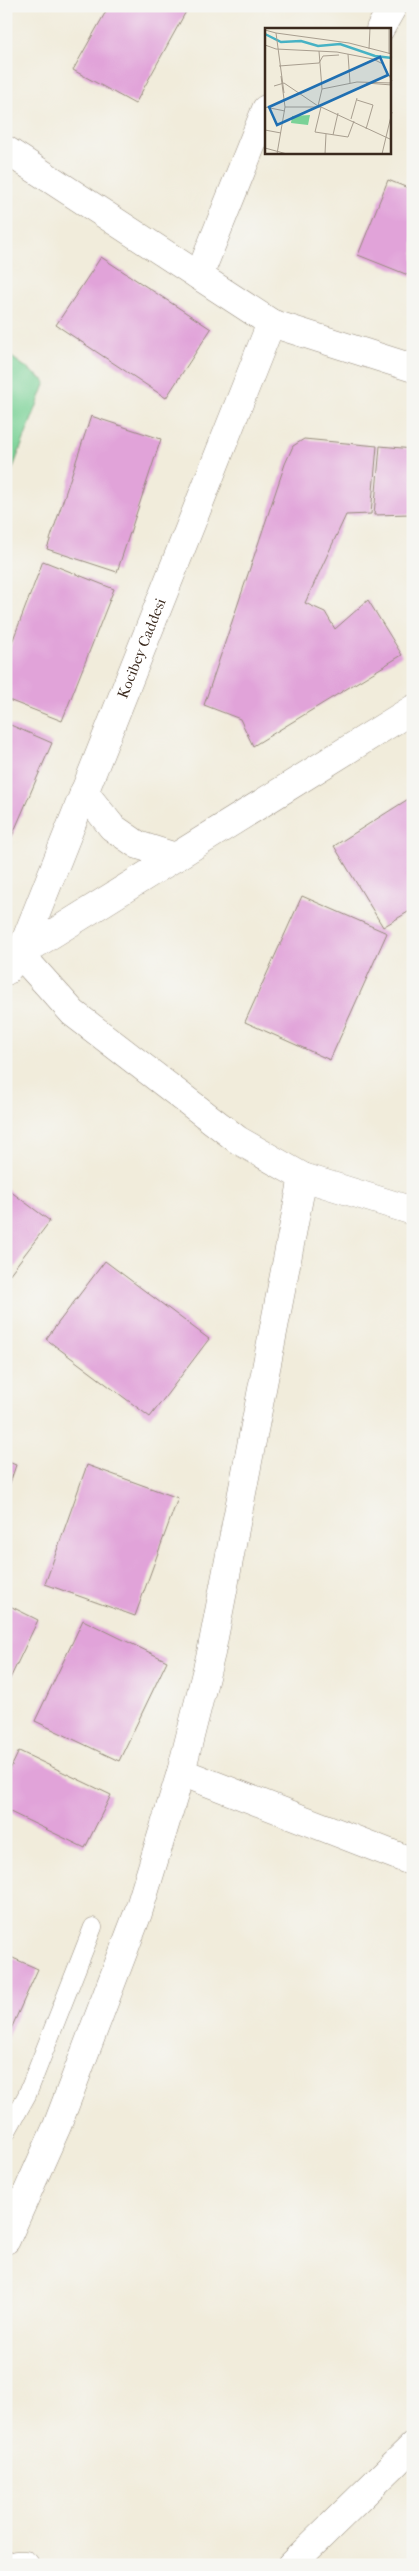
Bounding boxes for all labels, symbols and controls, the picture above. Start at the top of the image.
inset map [265,28,392,154]
street label: Kocibey Caddesi [114,595,170,701]

